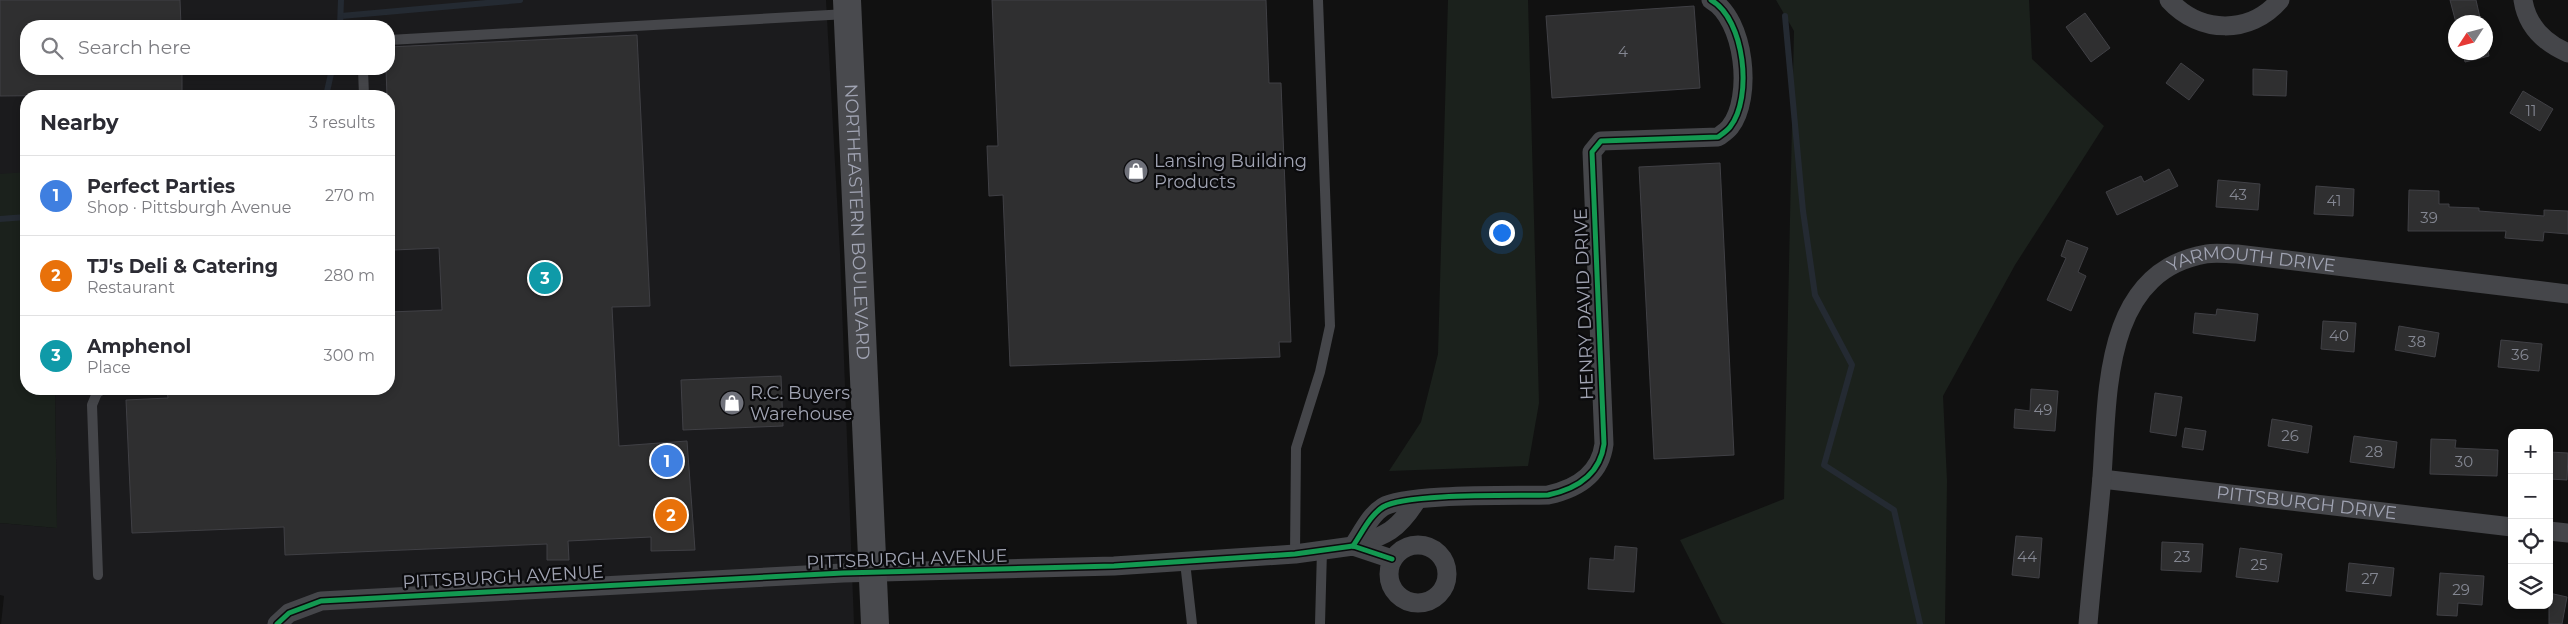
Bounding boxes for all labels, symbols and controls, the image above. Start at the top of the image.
north arrow [2448,15,2493,60]
search box [20,20,395,75]
icon: search [38,34,66,62]
text: Search here [78,36,191,59]
house number: 4 [1618,42,1628,61]
street label: NORTHEASTERN BOULEVARD [840,83,874,360]
house number: 11 [2526,101,2536,120]
text: Nearby [40,110,119,135]
text: 3 results [309,113,375,132]
place label: Lansing Building Products [1154,150,1307,193]
shop icon: Lansing Building Products [1123,158,1149,184]
text: Perfect Parties [87,175,235,198]
house number: 43 [2229,185,2247,204]
text: 1 [53,186,59,205]
text: 270 m [325,186,375,205]
house number: 41 [2327,191,2341,210]
text: Shop · Pittsburgh Avenue [87,198,291,217]
street label: HENRY DAVID DRIVE [1570,208,1598,400]
house number: 39 [2420,208,2438,227]
your location [1489,220,1515,246]
street label: YARMOUTH DRIVE [2164,242,2337,277]
text: TJ's Deli & Catering [87,255,278,278]
pin: 3 [529,259,561,297]
text: 2 [51,266,61,285]
text: 280 m [324,266,375,285]
text: Restaurant [87,278,175,297]
house number: 40 [2329,326,2349,345]
house number: 38 [2408,332,2426,351]
text: Amphenol [87,335,191,358]
house number: 36 [2511,345,2529,364]
text: 3 [51,346,61,365]
text: 300 m [324,346,375,365]
text: Place [87,358,131,377]
place label: R.C. Buyers Warehouse [750,382,853,425]
shop icon: R.C. Buyers Warehouse [719,390,745,416]
house number: 49 [2034,400,2052,419]
house number: 26 [2281,426,2299,445]
map controls [2508,429,2553,609]
button: + [2508,429,2553,474]
pin: 1 [651,442,683,480]
house number: 28 [2365,442,2383,461]
house number: 30 [2455,452,2473,471]
button: − [2508,474,2553,519]
street label: PITTSBURGH DRIVE [2215,481,2398,524]
pin: 2 [655,496,687,534]
button: locate [2508,519,2553,564]
street label: PITTSBURGH AVENUE [806,544,1008,574]
house number: 44 [2017,547,2037,566]
house number: 23 [2174,547,2190,566]
house number: 25 [2250,555,2268,574]
street label: PITTSBURGH AVENUE [402,561,604,593]
button: layers [2508,564,2553,609]
house number: 27 [2361,569,2379,588]
house number: 29 [2452,580,2470,599]

